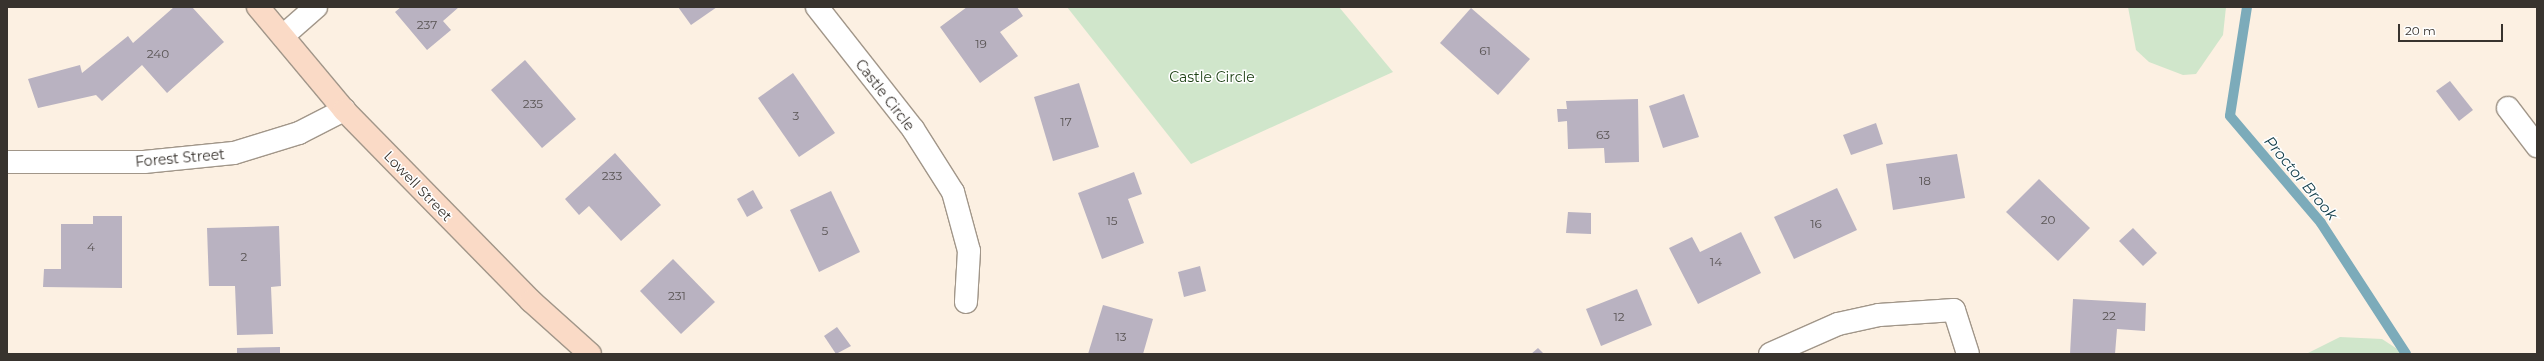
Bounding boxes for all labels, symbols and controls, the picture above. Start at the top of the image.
scale bar [2400,16,2505,42]
house number: 237 [417,18,437,32]
text: 20 m [2405,23,2436,38]
house number: 19 [975,37,987,51]
house number: 61 [1479,44,1491,58]
house number: 240 [147,47,169,61]
street label: Castle Circle [852,56,918,134]
park label: Castle Circle [1169,69,1255,85]
house number: 235 [523,97,543,111]
house number: 3 [793,109,799,123]
house number: 17 [1060,115,1072,129]
house number: 63 [1596,128,1610,142]
water label: Proctor Brook [2261,132,2341,224]
street label: Forest Street [135,146,225,170]
street label: Lowell Street [380,148,456,224]
house number: 233 [602,169,622,183]
house number: 18 [1919,174,1931,188]
house number: 20 [2041,213,2055,227]
house number: 15 [1106,214,1118,228]
house number: 16 [1810,217,1822,231]
house number: 5 [822,224,828,238]
house number: 4 [87,240,95,254]
house number: 2 [241,250,247,264]
house number: 14 [1710,255,1722,269]
house number: 231 [668,289,686,303]
house number: 22 [2102,309,2116,323]
house number: 12 [1613,310,1625,324]
house number: 13 [1115,330,1127,344]

